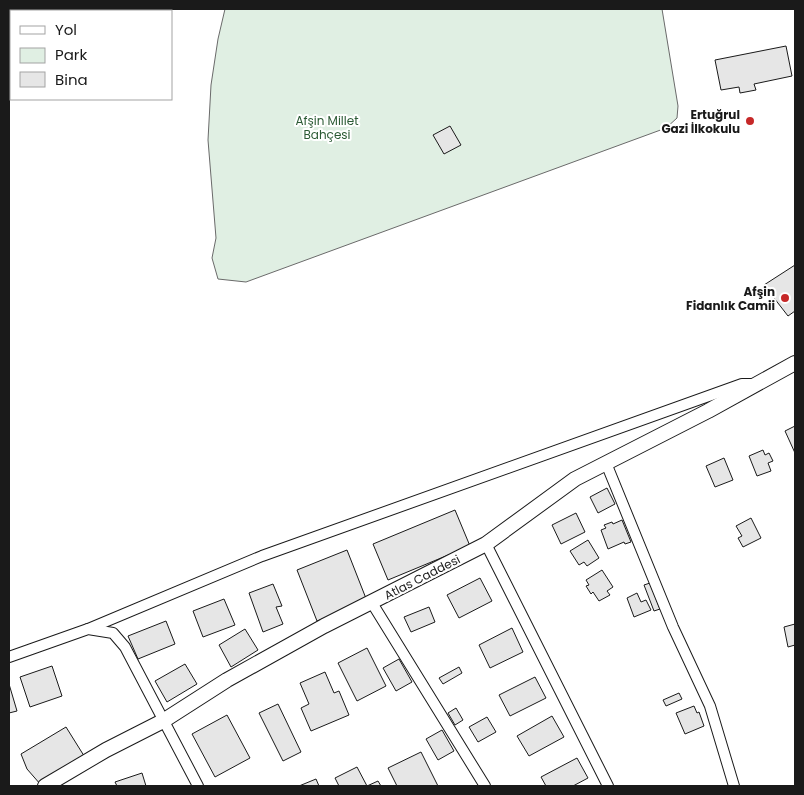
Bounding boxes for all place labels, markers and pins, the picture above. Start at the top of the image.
place label: Ertuğrul Gazi İlkokulu [661,106,740,137]
marker: Ertuğrul Gazi İlkokulu [744,115,756,127]
place label: Afşin Fidanlık Camii [686,283,775,314]
marker: Afşin Fidanlık Camii [779,292,791,304]

